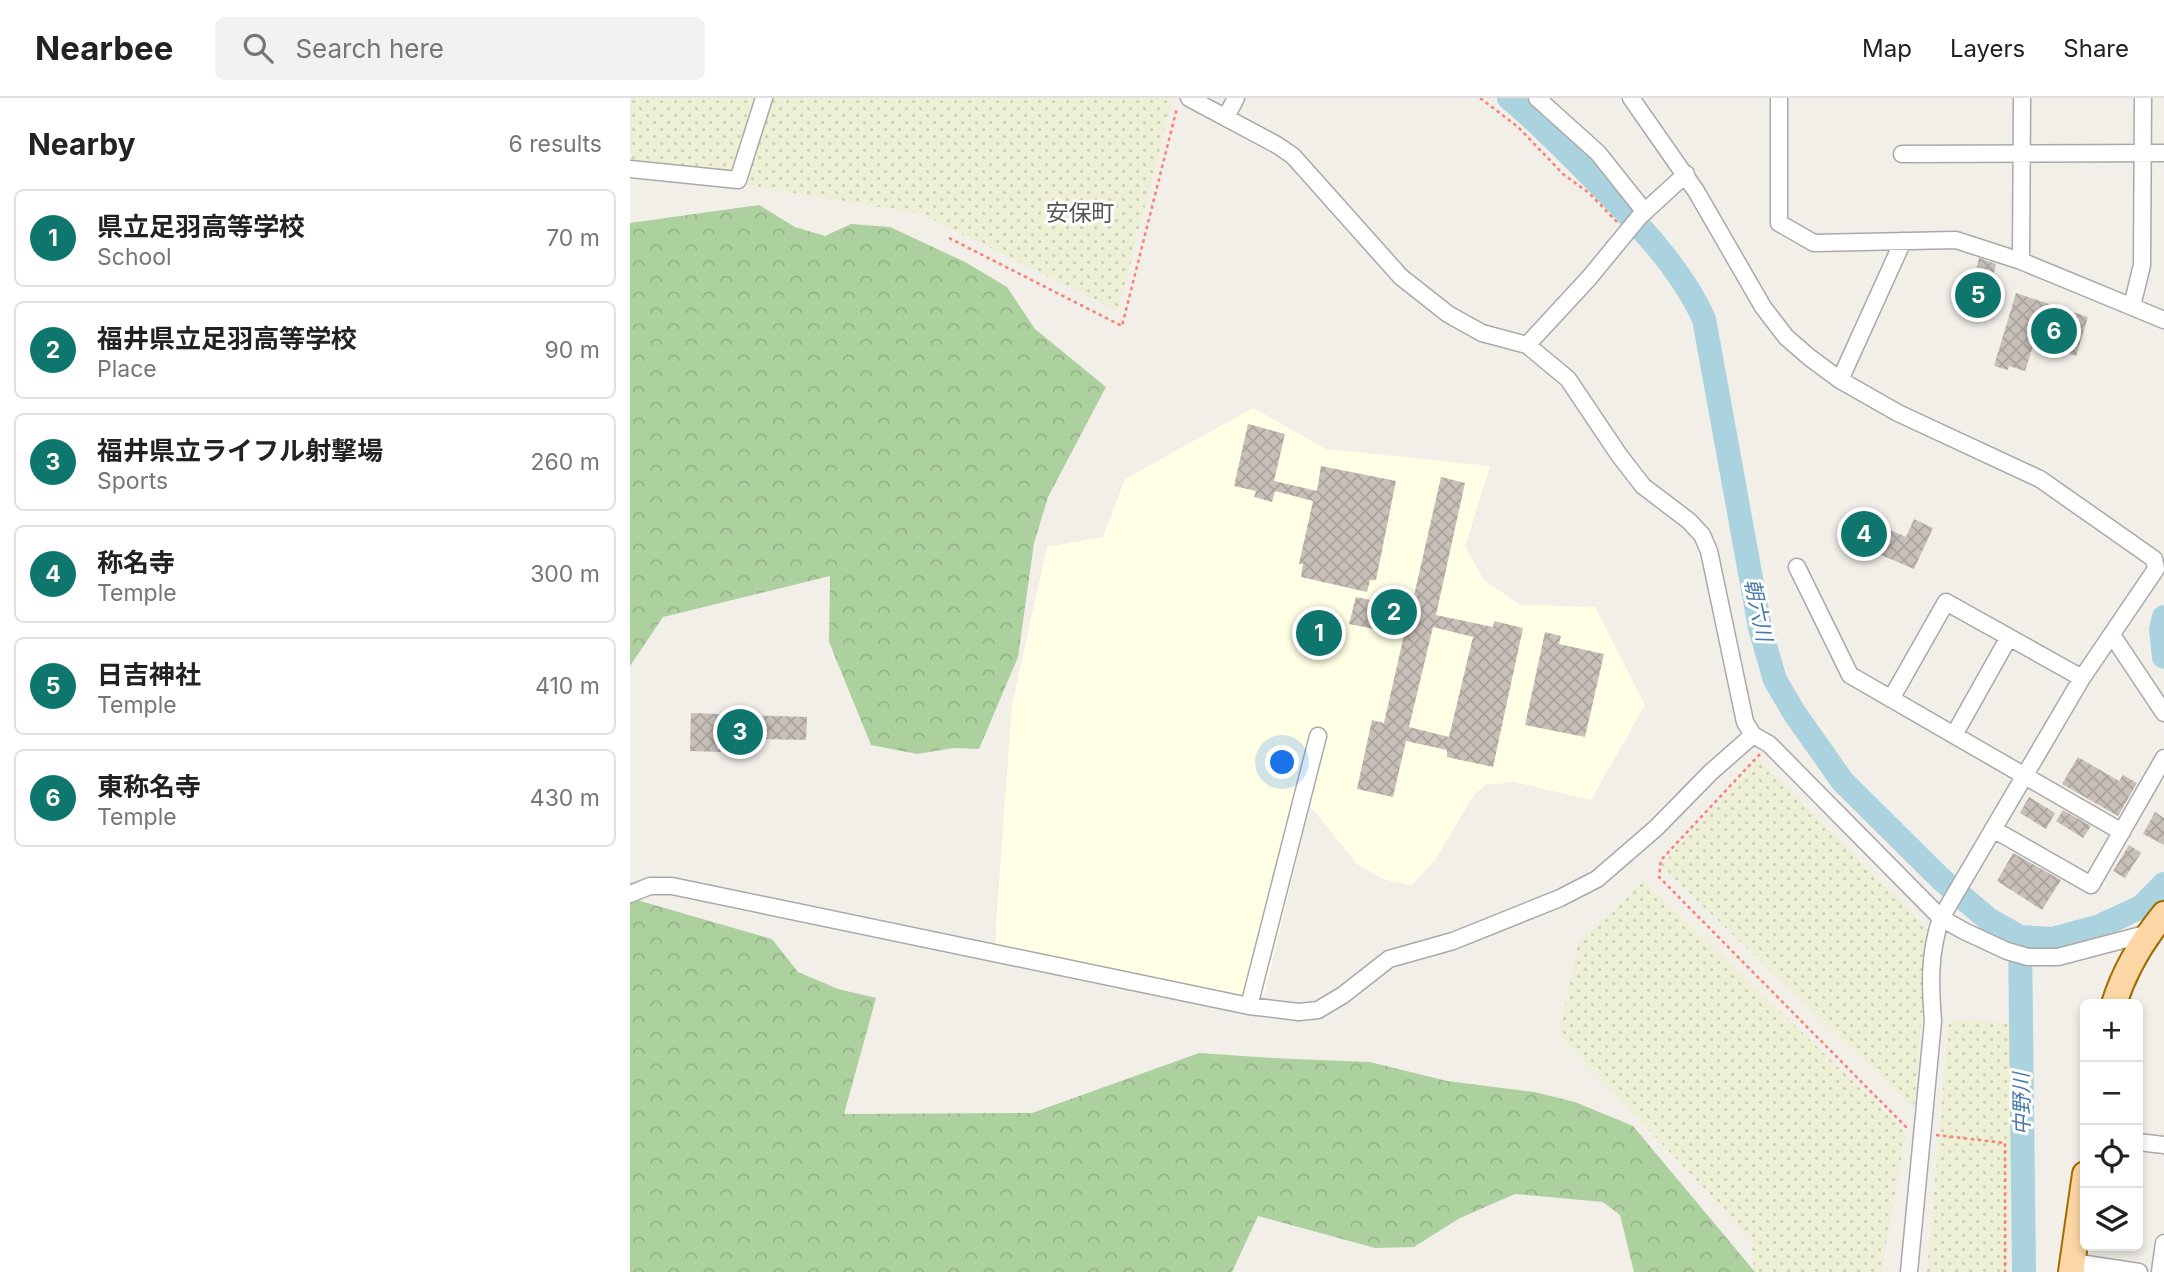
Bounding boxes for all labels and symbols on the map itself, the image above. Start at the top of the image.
district label: 安保町 [1046,199,1115,227]
pin: 5 [1955,269,2001,321]
pin: 6 [2031,305,2077,357]
pin: 4 [1841,508,1887,560]
water label: 朝六川 [1740,576,1778,645]
pin: 2 [1371,586,1417,638]
pin: 1 [1296,607,1342,659]
pin: 3 [717,706,763,758]
your location [1265,745,1299,779]
water label: 中野川 [2008,1070,2035,1136]

